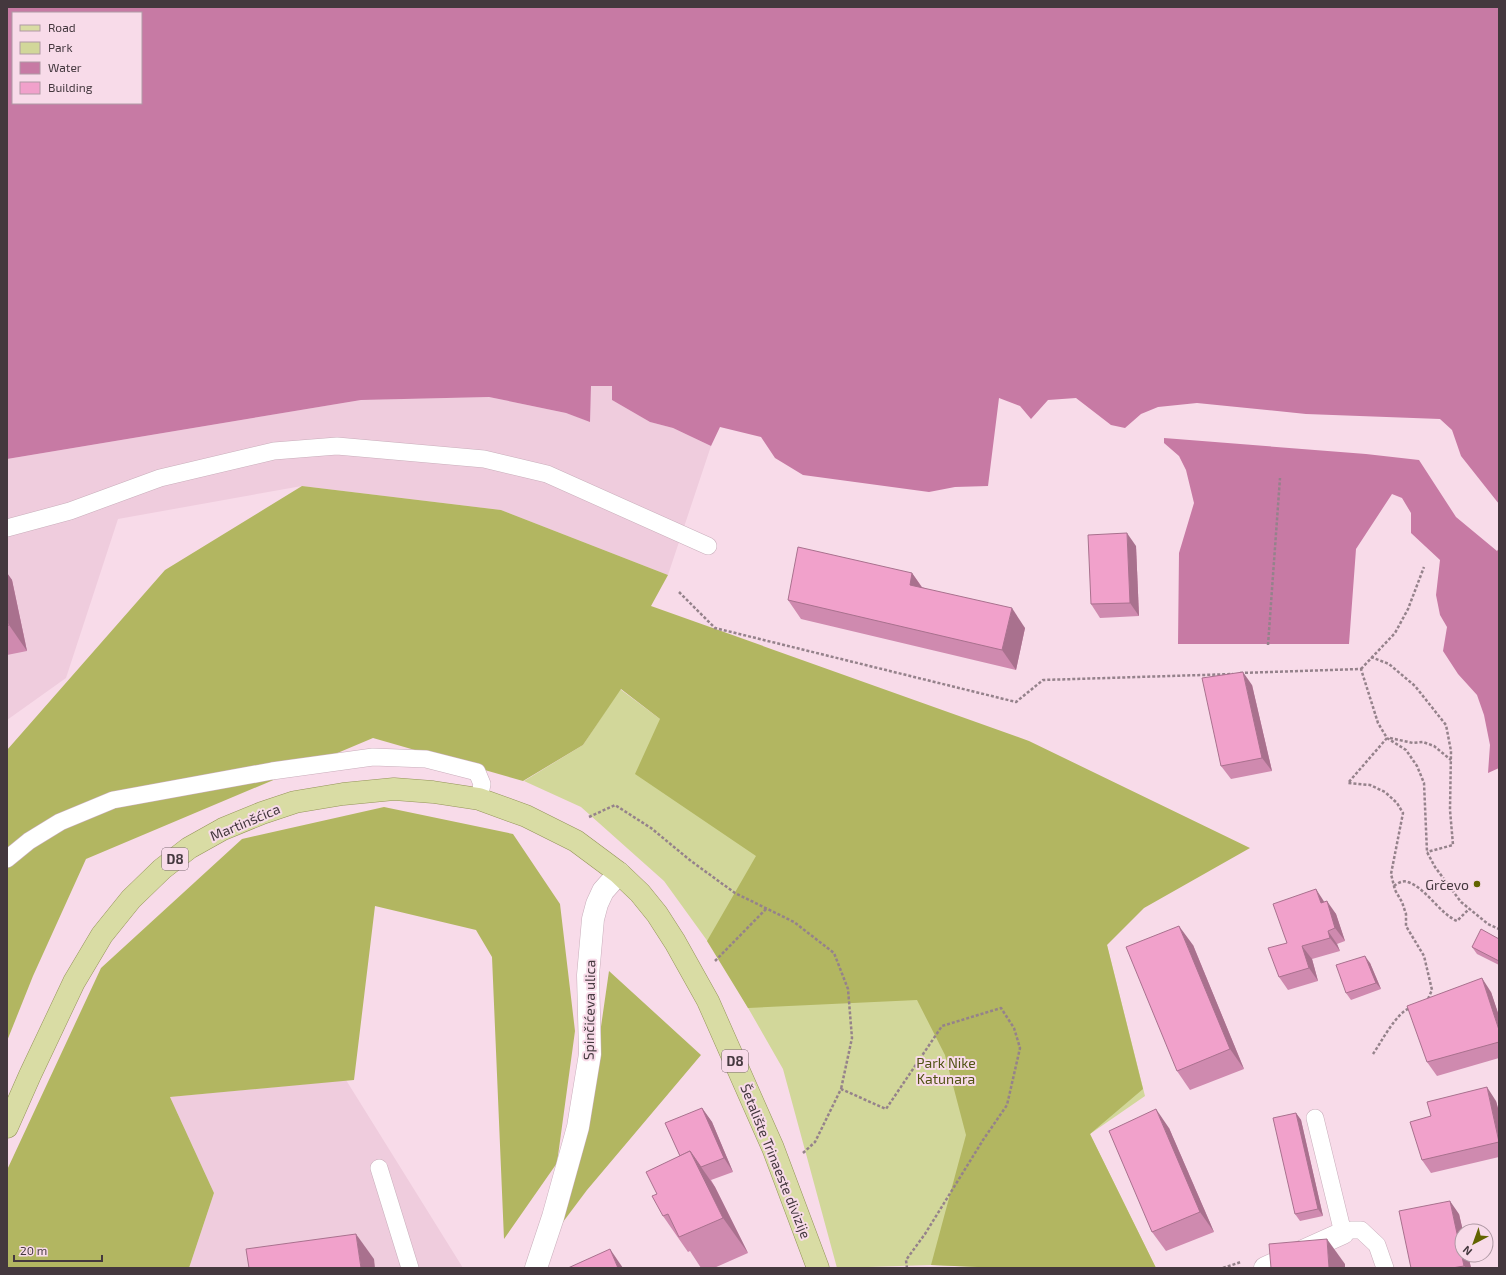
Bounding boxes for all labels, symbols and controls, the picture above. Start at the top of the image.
legend [12,12,142,104]
text: Road [48,20,76,34]
text: Park [48,40,73,54]
text: Water [48,60,82,74]
text: Building [48,80,93,94]
street label: Martinšćica [207,800,283,844]
road number: D8 [162,848,188,870]
place label: Grčevo [1425,876,1469,893]
marker: Grčevo [1472,879,1482,889]
street label: Spinčićeva ulica [580,960,598,1060]
road number: D8 [722,1050,748,1072]
park label: Park Nike Katunara [916,1054,976,1087]
street label: Šetalište Trinaeste divizije [737,1081,815,1241]
north arrow [1454,1223,1494,1263]
scale bar [14,1237,102,1263]
text: 20 m [20,1243,47,1257]
text: N [1460,1243,1474,1258]

